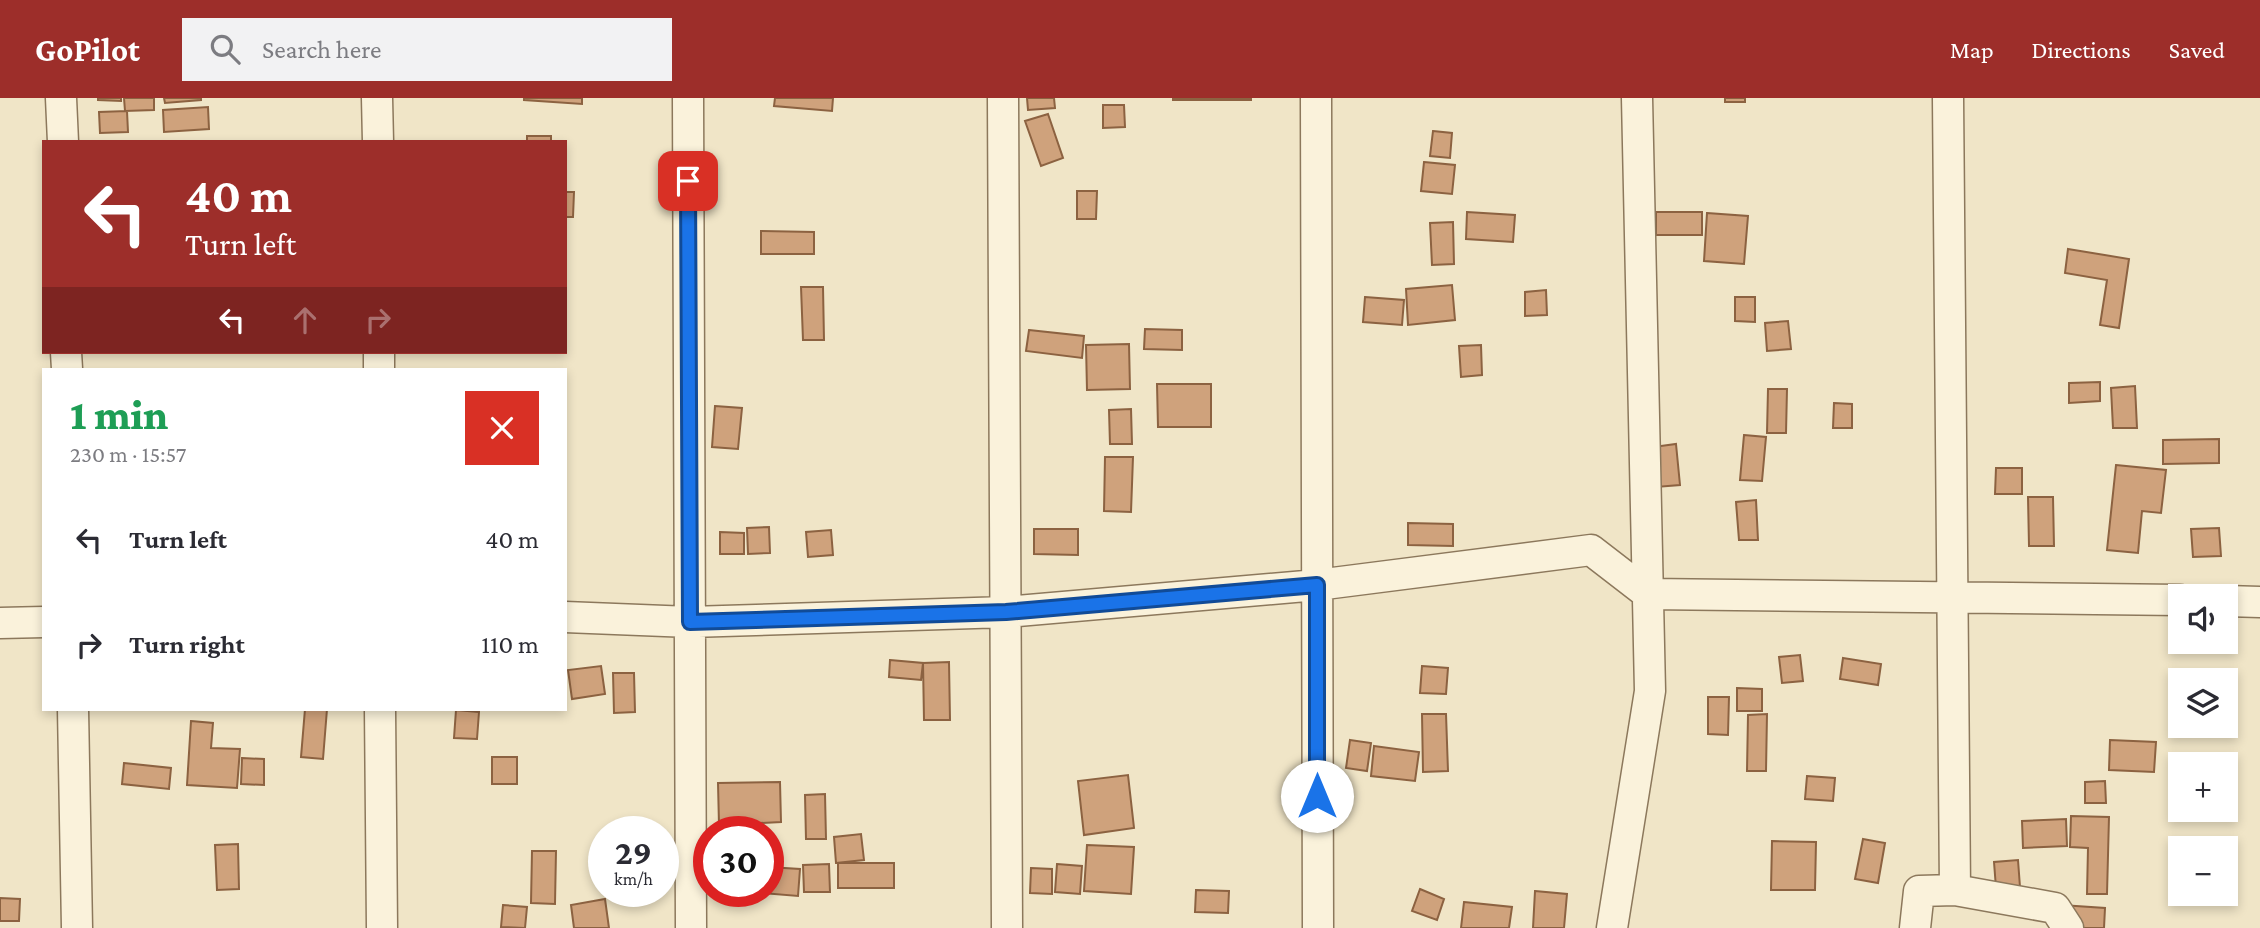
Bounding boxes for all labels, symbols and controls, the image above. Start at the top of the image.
search box [182,18,672,81]
icon: search [206,30,244,68]
text: GoPilot [35,31,140,68]
text: Search here [262,35,381,64]
text: Map [1950,36,1994,63]
text: Directions [2032,36,2131,63]
text: Saved [2169,36,2225,63]
pin [658,151,718,211]
icon: arrive [669,162,707,200]
icon: left [70,168,161,259]
text: 40 m [185,168,292,223]
text: Turn left [185,226,296,262]
icon: left [213,301,251,339]
icon: ahead [286,301,324,339]
icon: right [359,301,397,339]
text: 1 min [70,391,168,438]
button: close [465,391,539,465]
text: 230 m · 15:57 [70,441,186,467]
icon: left [70,521,108,559]
text: Turn left [129,525,227,554]
text: 40 m [485,525,539,554]
map controls [2168,584,2238,906]
button: sound [2168,584,2238,654]
icon: right [70,626,108,664]
text: Turn right [129,630,245,659]
text: 110 m [481,630,539,659]
button: layers [2168,668,2238,738]
button: + [2168,752,2238,822]
position arrow [1280,759,1354,833]
speed limit sign: 30 [693,816,784,907]
text: 29 [615,833,652,872]
button: − [2168,836,2238,906]
text: km/h [614,869,653,889]

